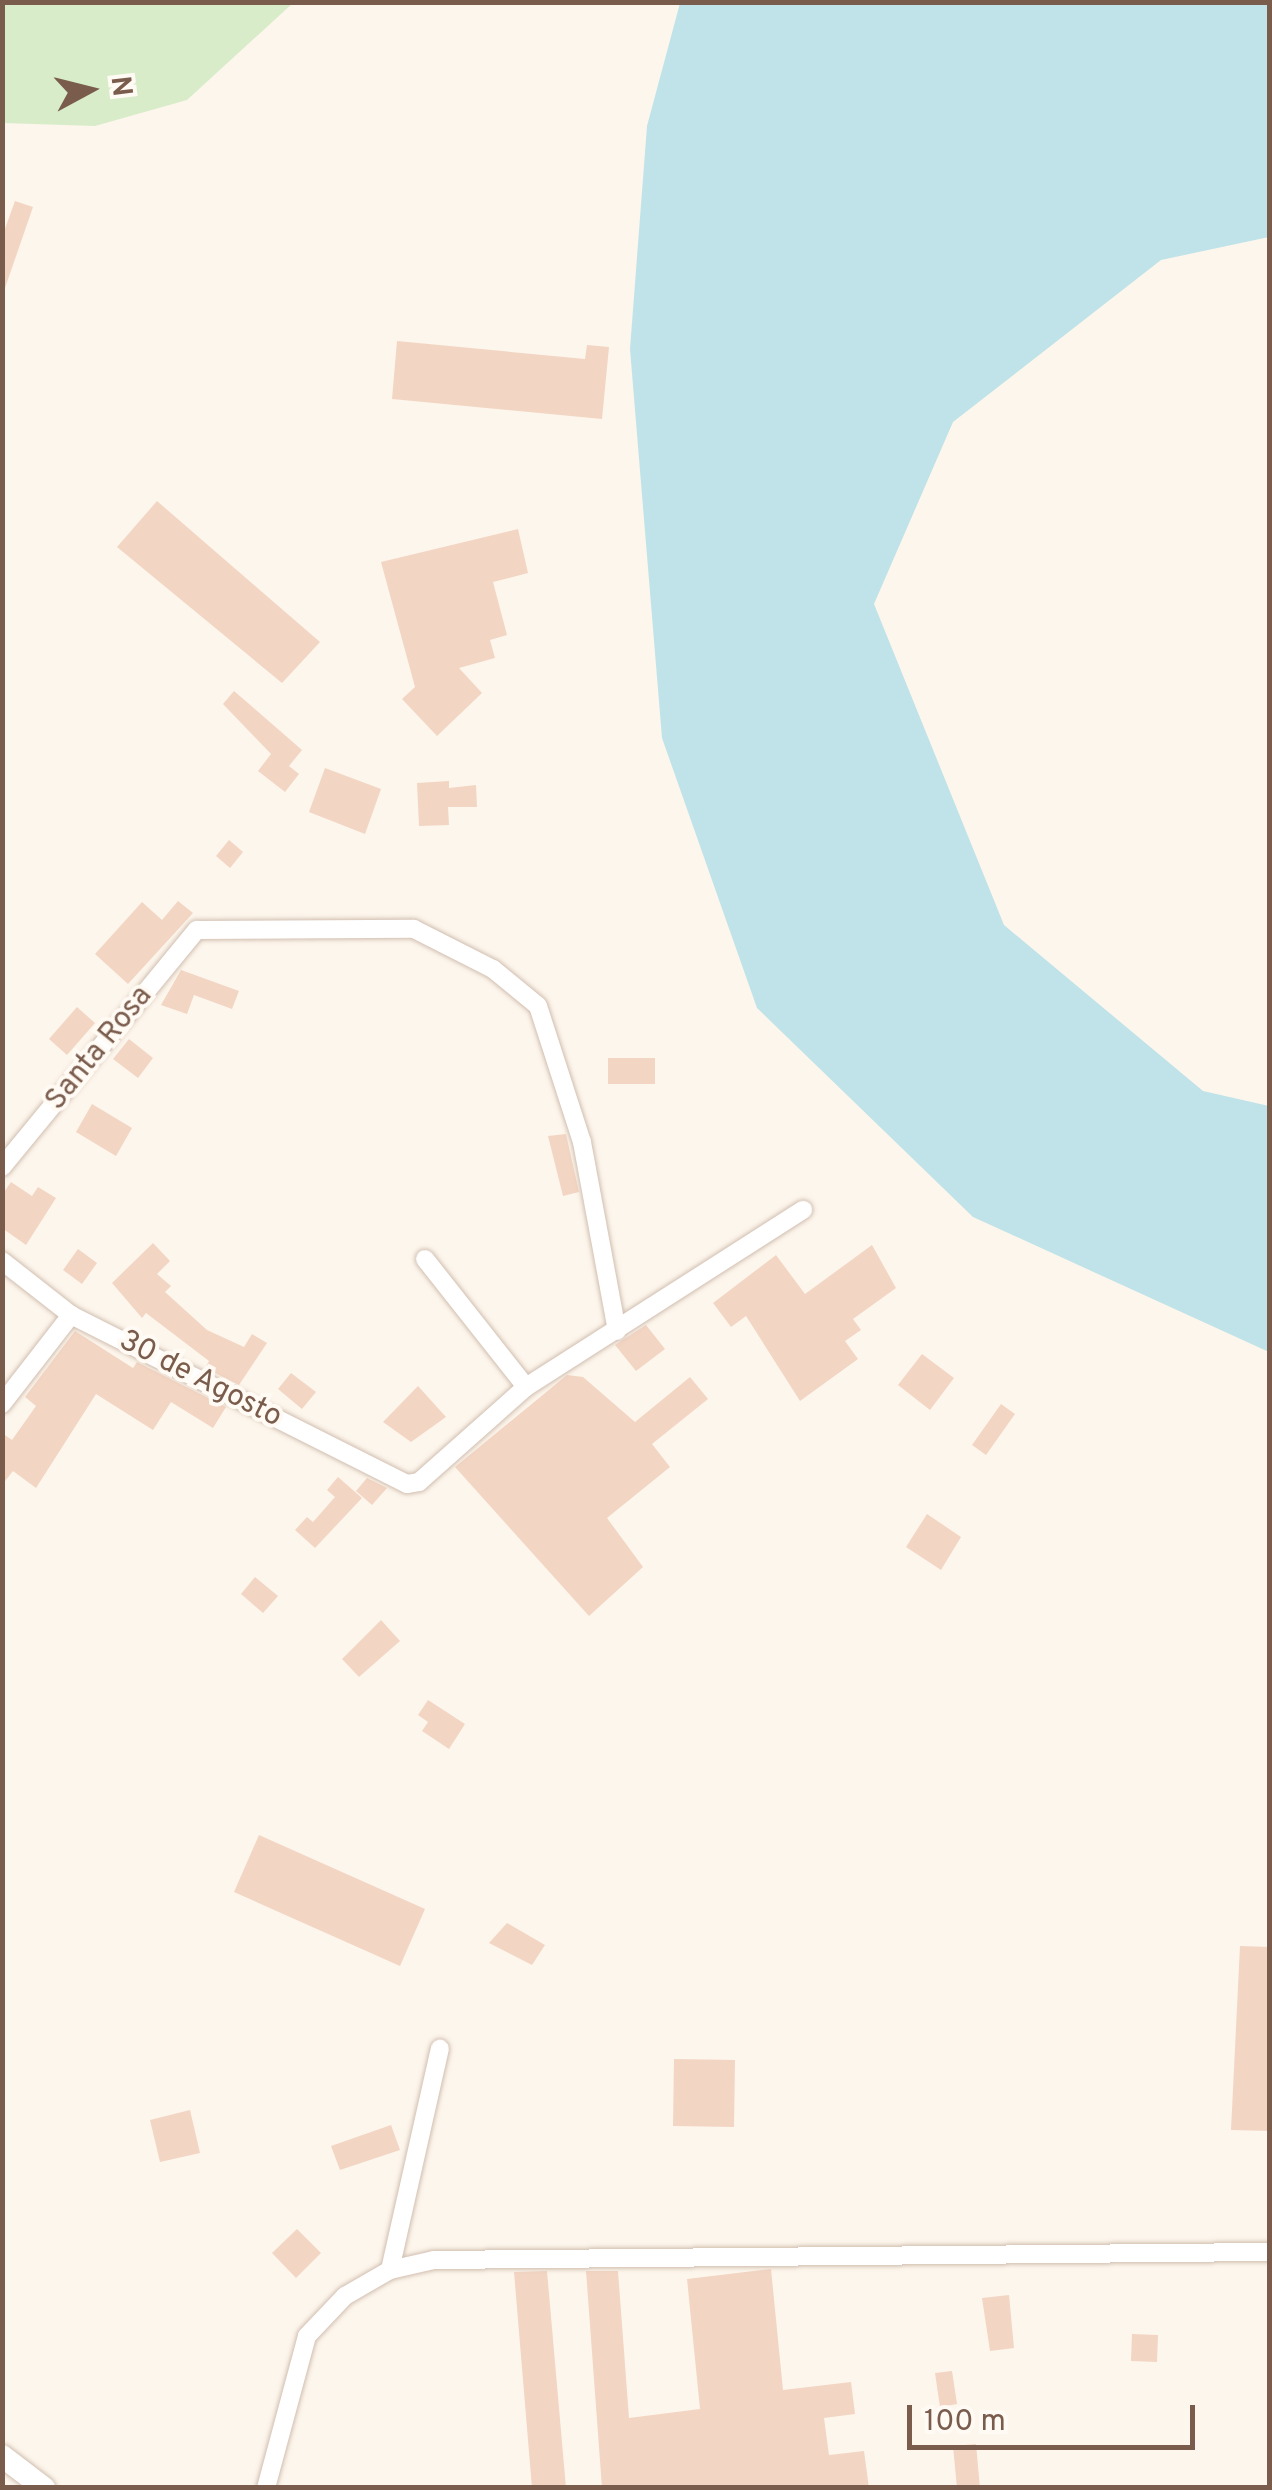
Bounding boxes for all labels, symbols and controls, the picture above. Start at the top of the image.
north arrow [40,40,140,140]
text: N [101,74,139,99]
street label: Santa Rosa [39,980,161,1118]
street label: 30 de Agosto [112,1323,288,1437]
scale bar [912,2385,1200,2447]
text: 100 m [924,2404,1006,2441]

